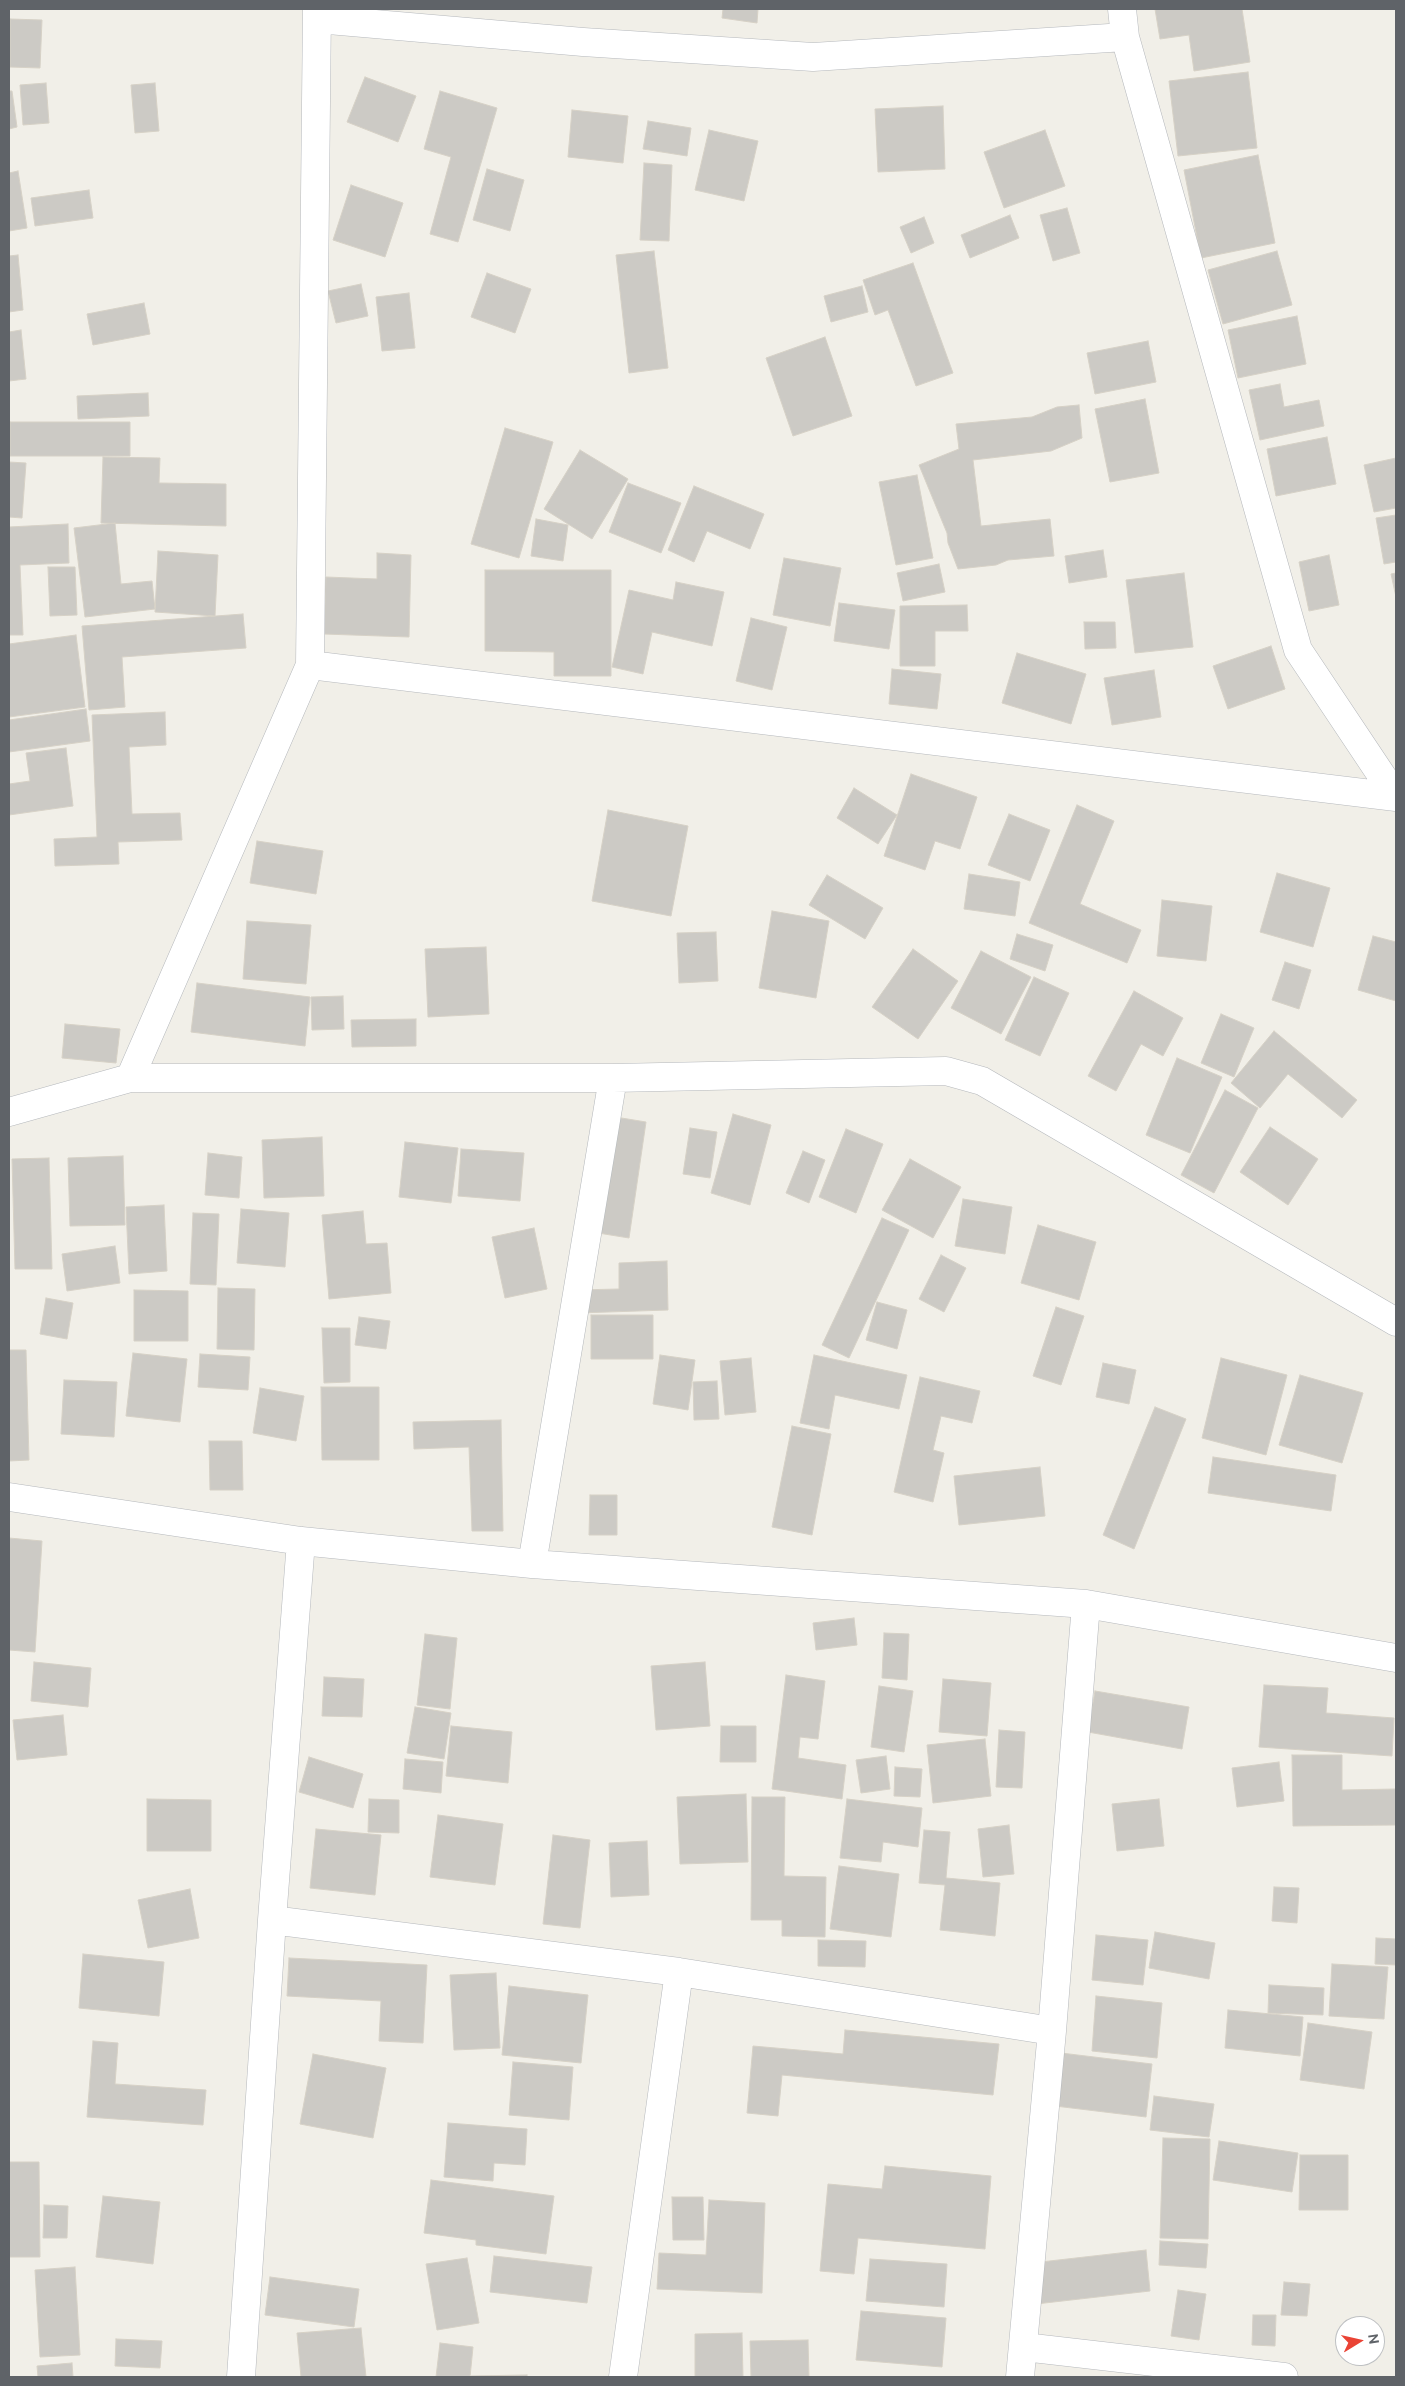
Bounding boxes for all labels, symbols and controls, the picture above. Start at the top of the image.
north arrow [1335,2316,1385,2366]
text: N [1365,2332,1383,2345]

